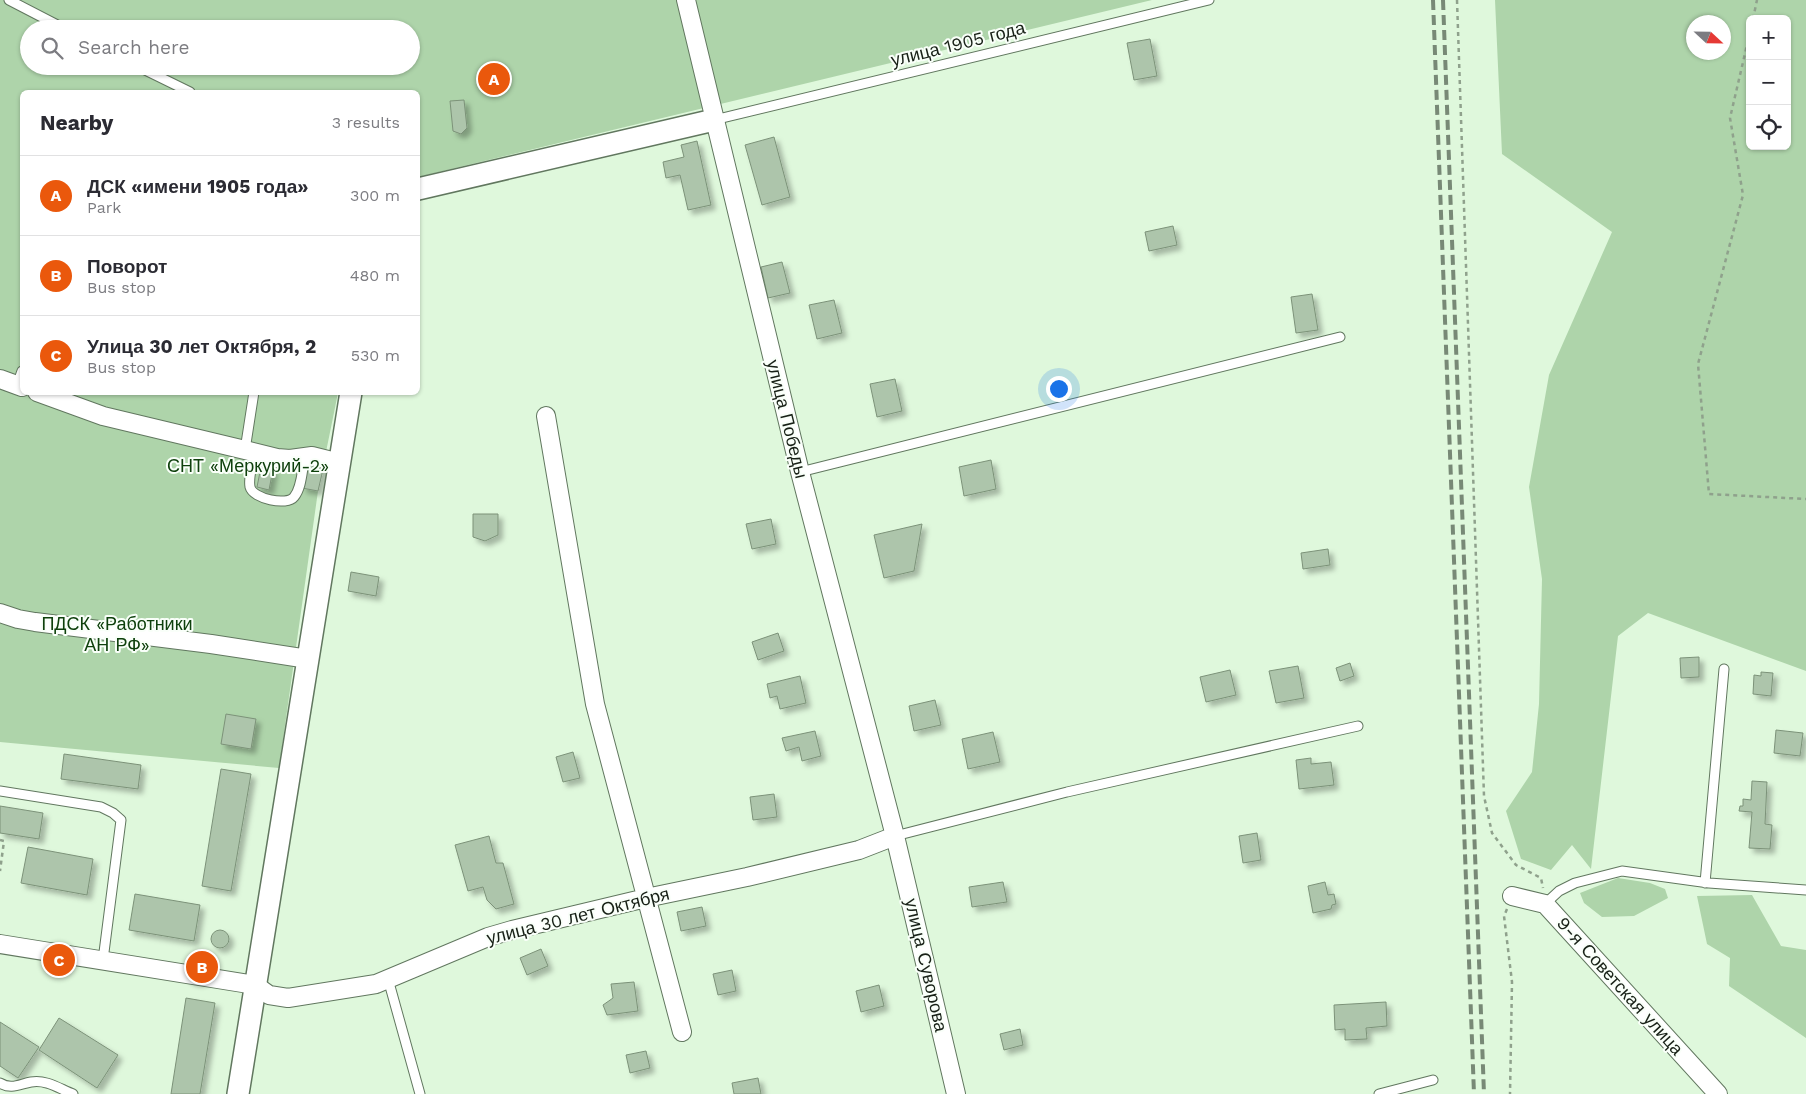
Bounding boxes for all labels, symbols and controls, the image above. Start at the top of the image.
north arrow [1686,15,1731,60]
map controls [1746,15,1791,150]
button: + [1746,15,1791,60]
street label: улица 1905 года [889,16,1028,70]
search box [20,20,420,75]
icon: search [38,34,66,62]
text: Search here [78,36,189,59]
pin: A [478,60,510,98]
button: − [1746,60,1791,105]
button: locate [1746,105,1791,150]
text: Nearby [40,110,113,135]
text: 3 results [332,113,400,132]
text: ДСК «имени 1905 года» [87,175,308,198]
text: A [51,186,61,205]
text: 300 m [350,186,400,205]
text: Park [87,198,121,217]
text: Поворот [87,255,167,278]
text: B [51,266,61,285]
text: 480 m [350,266,400,285]
text: Bus stop [87,278,156,297]
text: Улица 30 лет Октября, 2 [87,335,316,358]
text: C [51,346,61,365]
text: 530 m [351,346,400,365]
street label: улица Победы [763,357,812,480]
text: Bus stop [87,358,156,377]
your location [1046,376,1072,402]
park label: СНТ «Меркурий-2» [167,455,329,476]
park label: ПДСК «Работники АН РФ» [41,613,193,655]
street label: улица 30 лет Октября [484,883,671,948]
street label: улица Суворова [901,896,952,1035]
street label: 9-я Советская улица [1553,912,1689,1060]
pin: C [43,941,75,979]
pin: B [186,948,218,986]

